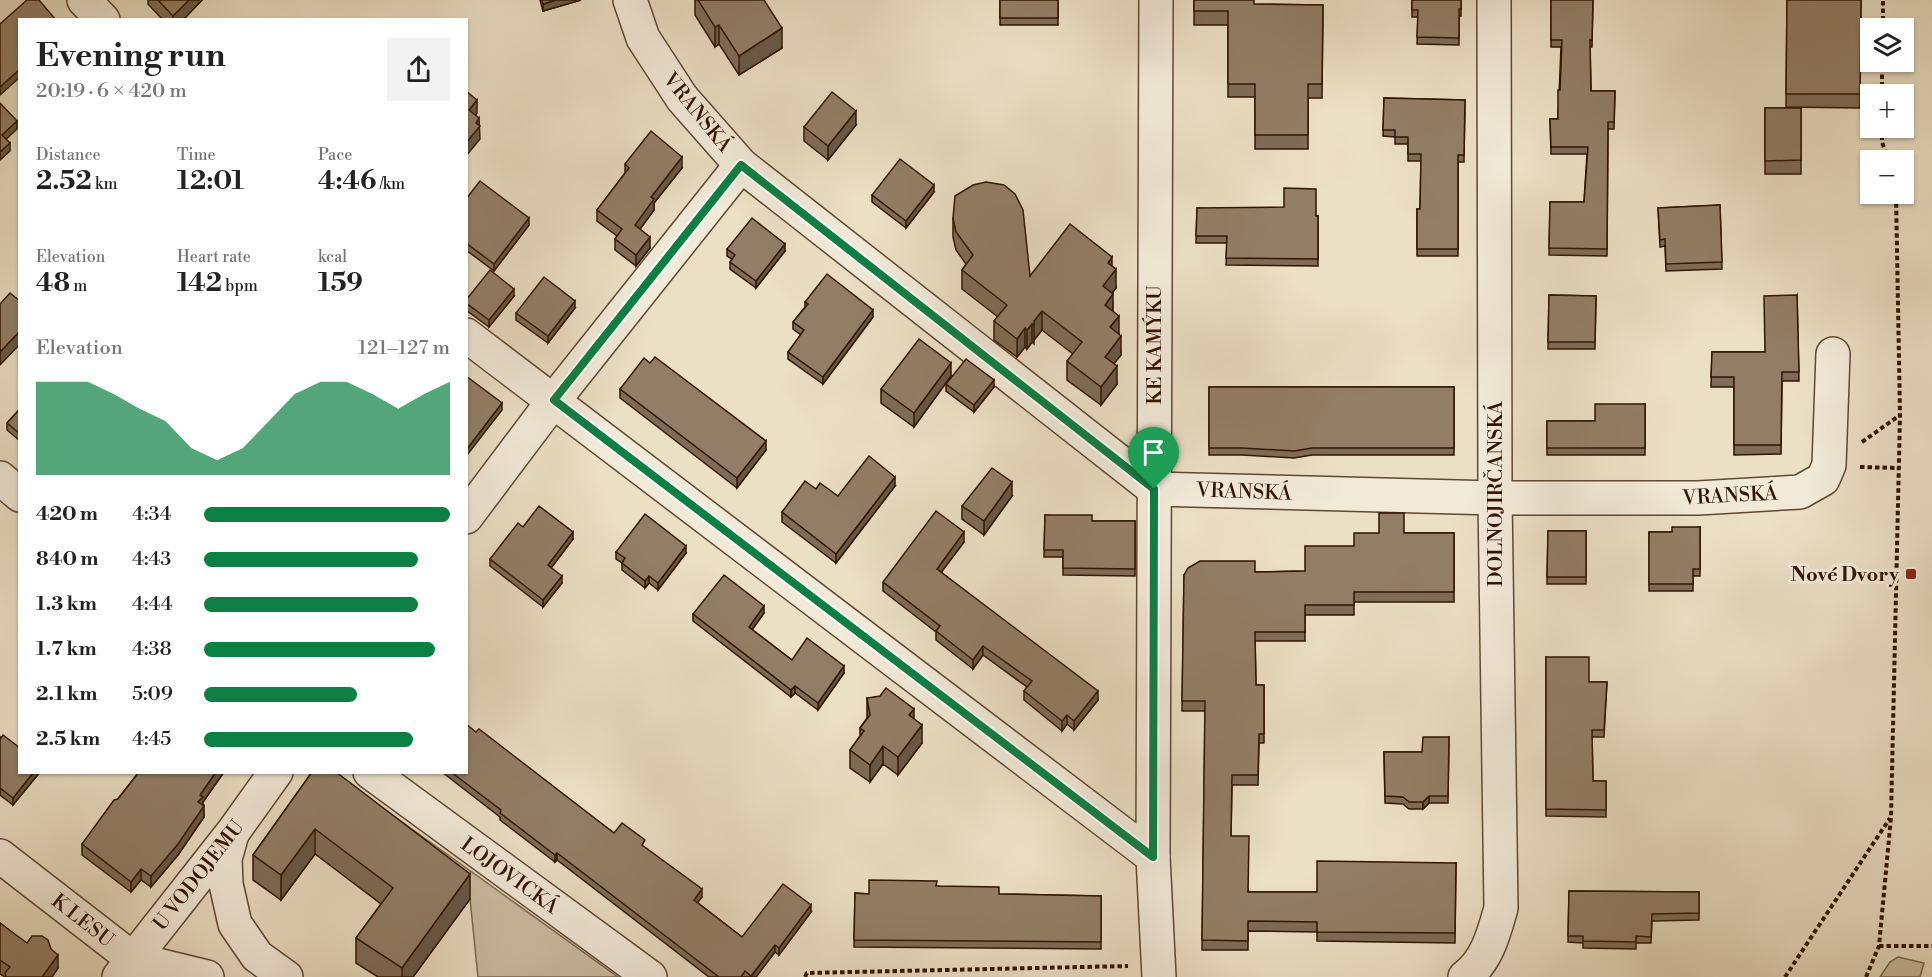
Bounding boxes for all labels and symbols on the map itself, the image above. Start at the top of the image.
street label: VRANSKÁ [656,67,738,159]
street label: KE KAMÝKU [1142,285,1168,405]
street label: DOLNOJIRČANSKÁ [1483,400,1509,587]
pin [1128,427,1179,489]
street label: VRANSKÁ [1195,477,1293,507]
street label: VRANSKÁ [1681,480,1780,512]
place label: Nové Dvory [1791,563,1900,588]
marker: Nové Dvory [1904,567,1918,581]
street label: U VODOJEMU [148,815,250,936]
street label: LOJOVICKÁ [455,832,565,921]
street label: K LESU [46,889,118,953]

